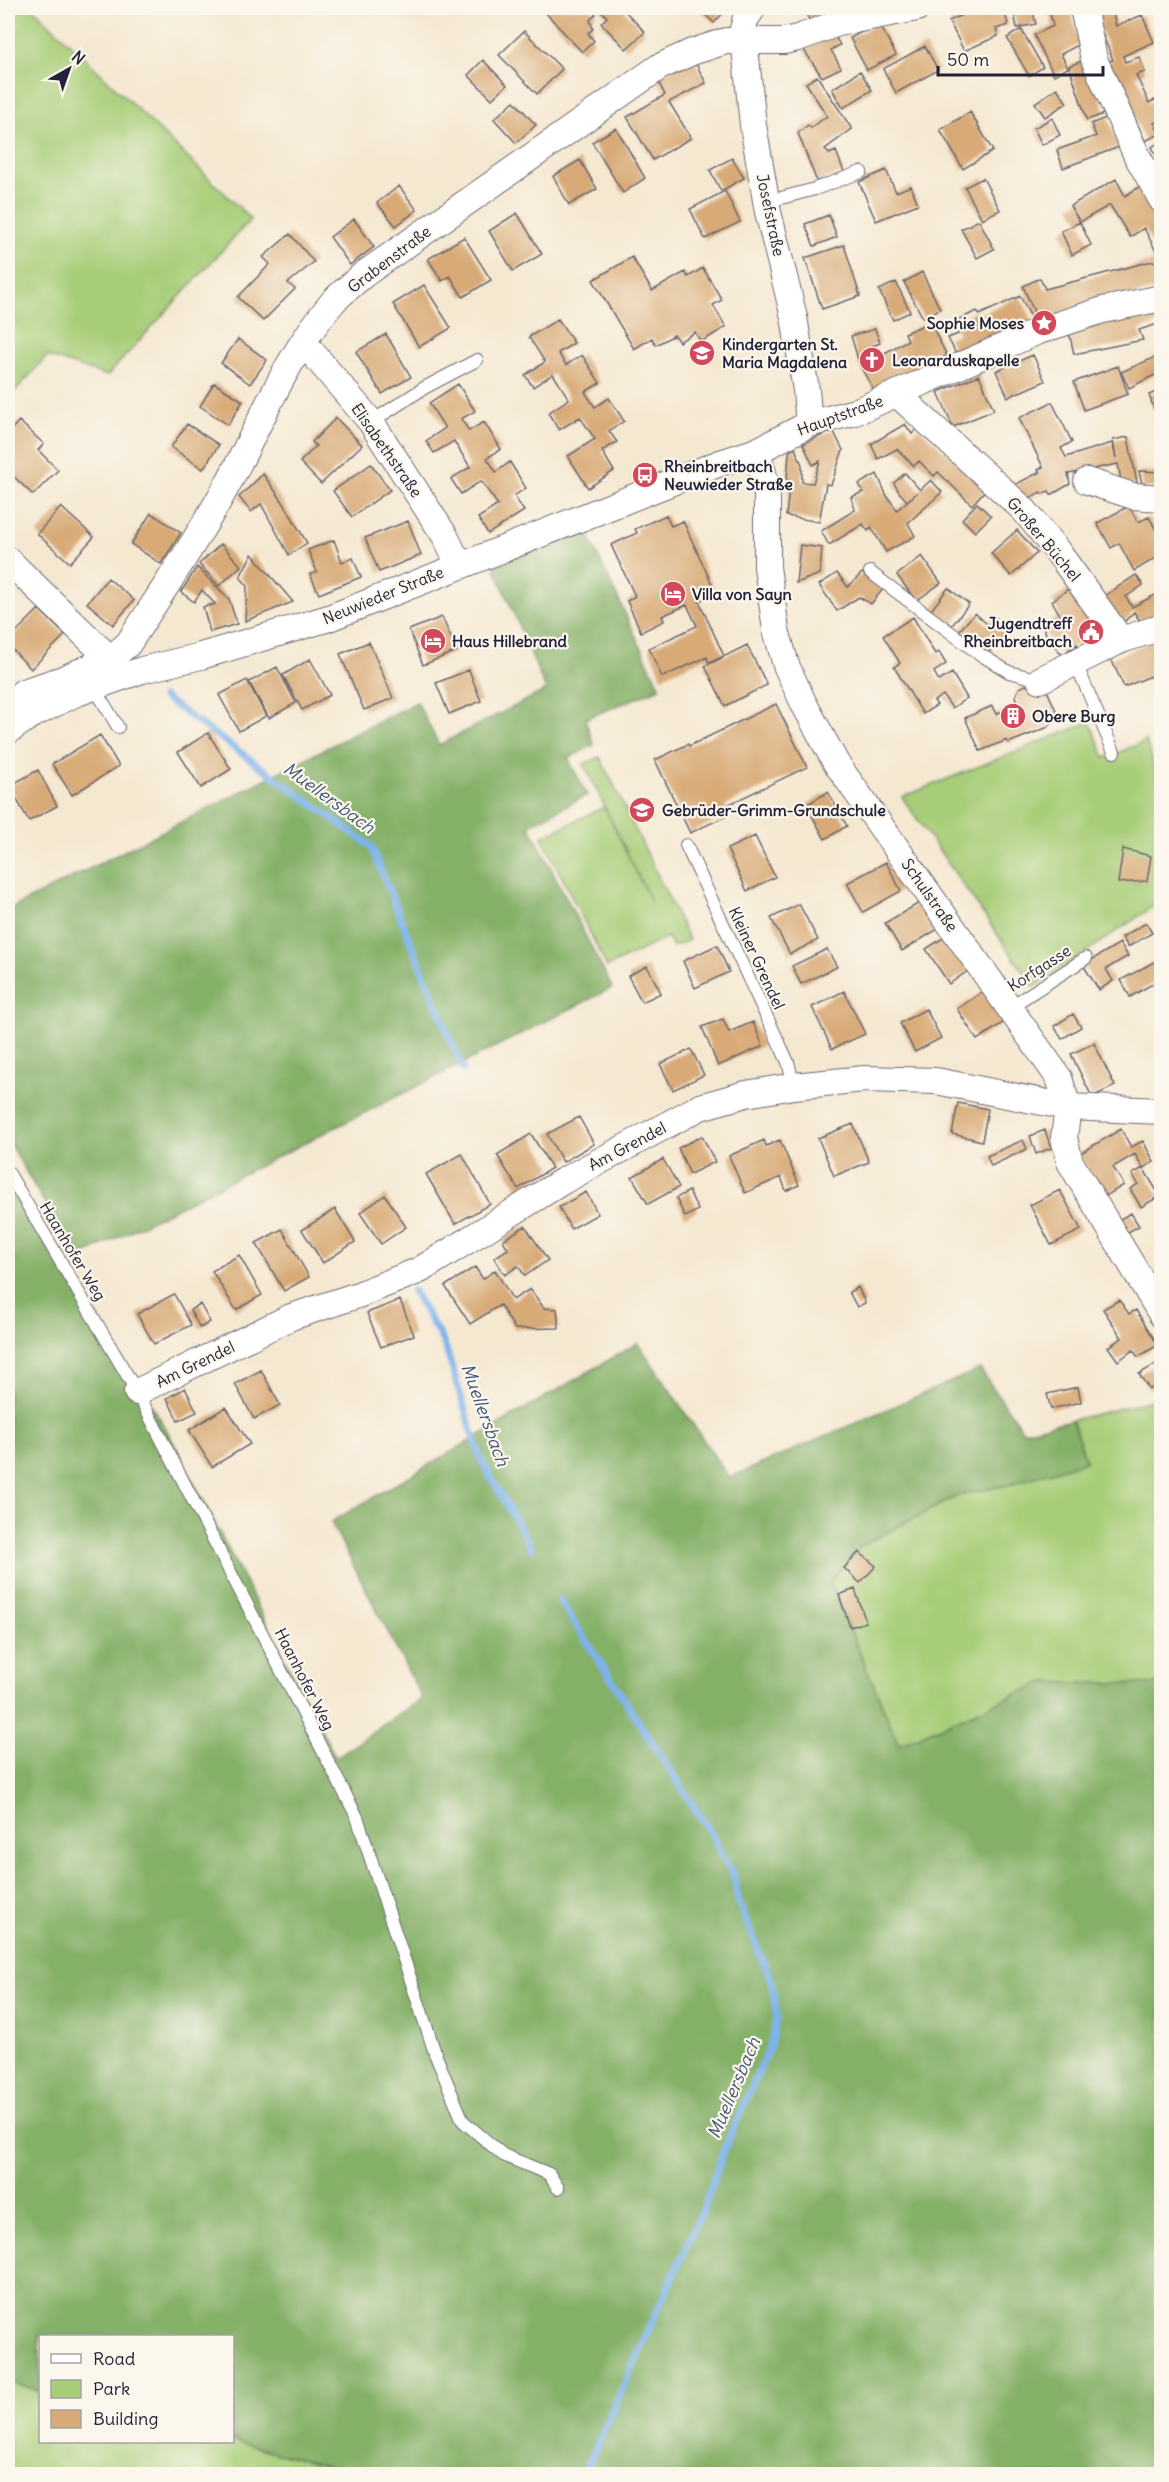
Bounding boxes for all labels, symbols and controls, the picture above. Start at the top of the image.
north arrow [39,39,99,99]
scale bar [938,39,1103,77]
text: N [68,46,89,69]
text: 50 m [947,48,989,71]
street label: Josefstraße [753,172,789,258]
street label: Grabenstraße [343,221,435,297]
place icon: Sophie Moses [1029,308,1059,338]
place label: Sophie Moses [927,313,1024,334]
place label: Kindergarten St. Maria Magdalena [722,334,847,373]
school or university icon: Kindergarten St. Maria Magdalena [687,338,717,368]
church icon: Leonarduskapelle [857,345,887,375]
place label: Leonarduskapelle [892,350,1020,371]
street label: Hauptstraße [794,390,886,440]
street label: Elisabethstraße [347,399,427,501]
place label: Rheinbreitbach Neuwieder Straße [664,456,793,494]
bus stop icon: Rheinbreitbach Neuwieder Straße [630,460,660,490]
street label: Großer Büchel [1003,493,1085,585]
street label: Neuwieder Straße [320,562,446,628]
hotel icon: Villa von Sayn [658,579,688,609]
place label: Villa von Sayn [692,584,792,605]
place label: Jugendtreff Rheinbreitbach [963,613,1073,651]
public building icon: Jugendtreff Rheinbreitbach [1076,617,1106,647]
hotel icon: Haus Hillebrand [418,626,448,656]
place label: Haus Hillebrand [452,631,567,651]
building icon: Obere Burg [998,701,1028,731]
place label: Obere Burg [1032,706,1115,727]
water label: Muellersbach [279,757,380,839]
school or university icon: Gebrüder-Grimm-Grundschule [627,795,657,825]
place label: Gebrüder-Grimm-Grundschule [662,800,886,820]
street label: Schulstraße [898,855,962,935]
street label: Kleiner Grendel [724,904,790,1012]
street label: Korfgasse [1004,940,1074,996]
street label: Am Grendel [585,1117,669,1175]
street label: Haanhofer Weg [35,1198,111,1304]
street label: Am Grendel [152,1336,238,1392]
water label: Muellersbach [456,1360,515,1470]
street label: Haanhofer Weg [271,1624,339,1734]
water label: Muellersbach [702,2033,765,2142]
legend [39,2335,234,2443]
text: Road [93,2347,136,2370]
text: Park [93,2377,130,2400]
text: Building [93,2407,158,2430]

